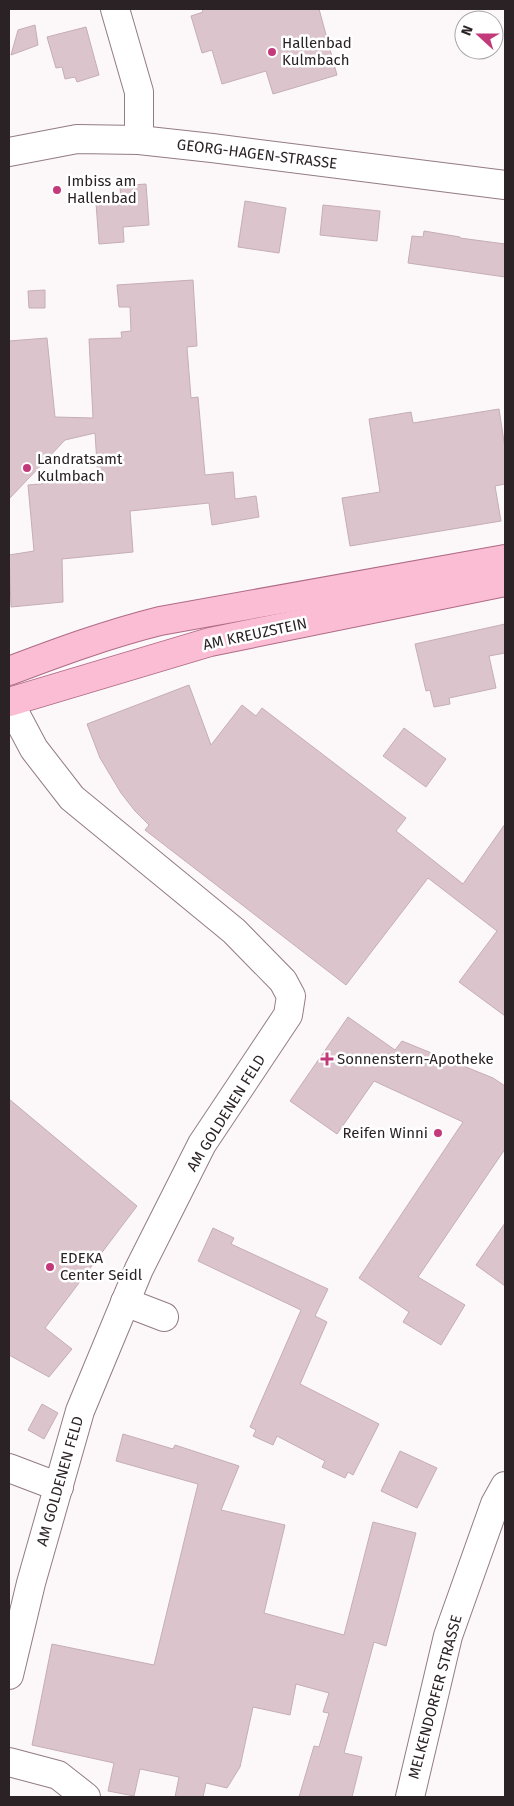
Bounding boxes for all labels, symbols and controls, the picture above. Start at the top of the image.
north arrow [454,10,504,60]
text: N [458,23,477,38]
place label: Hallenbad Kulmbach [282,34,352,69]
marker: Hallenbad Kulmbach [266,46,278,58]
street label: GEORG-HAGEN-STRASSE [176,135,338,173]
place label: Imbiss am Hallenbad [67,172,137,207]
marker: Imbiss am Hallenbad [51,184,63,196]
place label: Landratsamt Kulmbach [37,450,123,485]
marker: Landratsamt Kulmbach [21,462,33,474]
street label: AM KREUZSTEIN [201,614,309,654]
place label: Sonnenstern-Apotheke [337,1050,494,1068]
street label: AM GOLDENEN FELD [183,1051,269,1175]
marker: Sonnenstern-Apotheke [321,1053,333,1065]
place label: Reifen Winni [342,1124,428,1142]
marker: Reifen Winni [432,1127,444,1139]
place label: EDEKA Center Seidl [60,1249,143,1284]
marker: EDEKA Center Seidl [44,1261,56,1273]
street label: AM GOLDENEN FELD [33,1414,87,1548]
street label: MELKENDORFER STRASSE [404,1613,466,1781]

